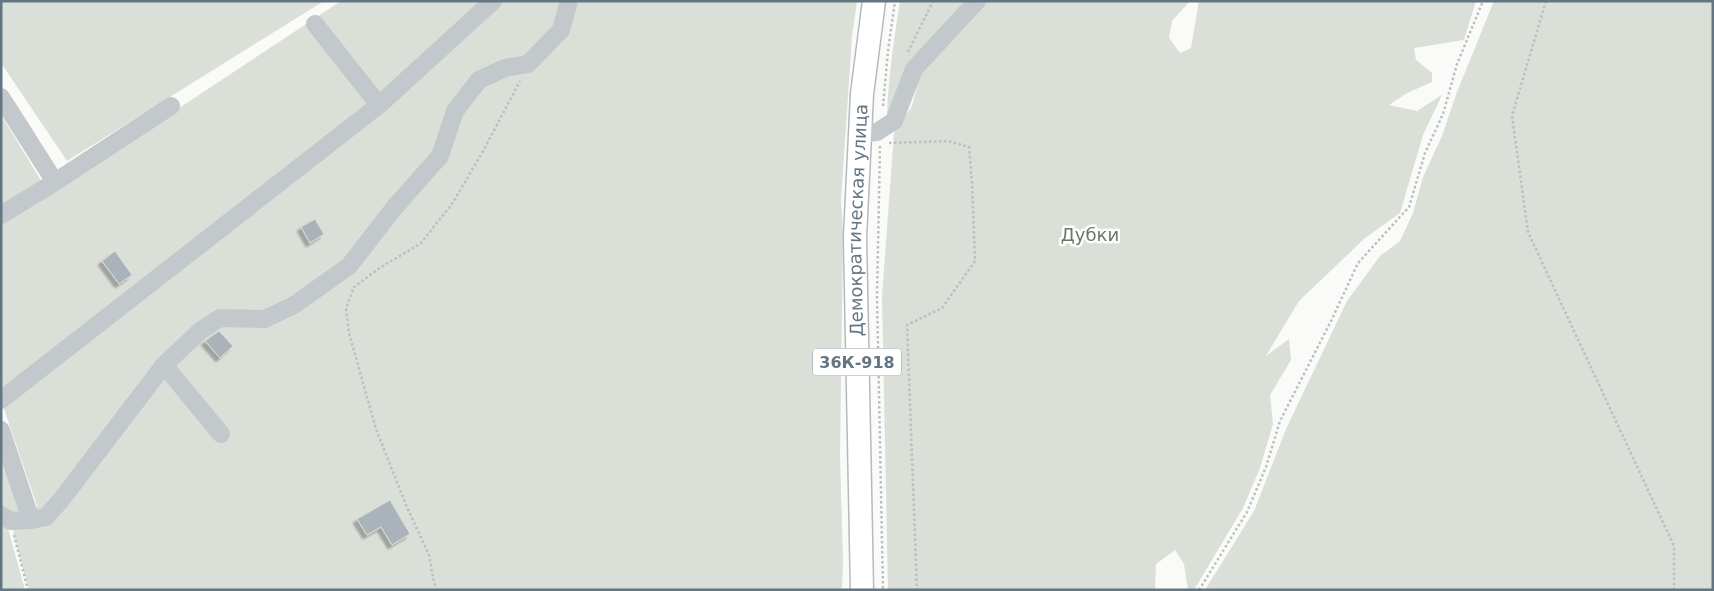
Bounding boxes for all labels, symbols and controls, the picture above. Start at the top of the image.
street label: Демократическая улица [844,103,872,337]
park label: Дубки [1061,224,1119,245]
road number: 36К-918 [813,348,901,376]

